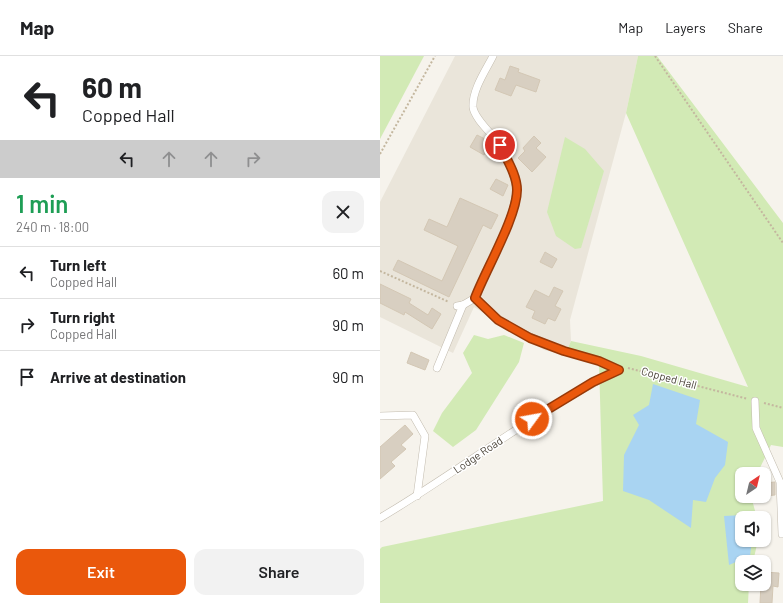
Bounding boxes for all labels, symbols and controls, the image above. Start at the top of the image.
text: Map [20,16,54,39]
text: Map [618,19,643,36]
text: Layers [665,19,706,36]
text: Share [728,19,763,36]
text: 60 m [82,70,142,104]
icon: left [16,72,68,124]
text: Copped Hall [82,104,175,126]
pin [483,128,517,162]
icon: arrive [489,134,511,156]
icon: left [116,148,138,170]
icon: ahead [158,148,180,170]
icon: ahead [200,148,222,170]
icon: right [242,148,264,170]
text: 1 min [16,189,68,218]
button: close [322,191,364,233]
text: 240 m · 18:00 [16,219,89,235]
text: Turn left [50,256,106,274]
icon: left [16,262,38,284]
text: 60 m [332,264,364,282]
text: Copped Hall [50,274,117,290]
text: Turn right [50,308,115,326]
icon: right [16,314,38,336]
text: 90 m [332,316,364,334]
text: Copped Hall [50,326,117,342]
street label: Copped Hall [640,364,698,391]
icon: arrive [16,366,38,388]
text: Arrive at destination [50,368,186,386]
text: 90 m [332,368,364,386]
position arrow [511,398,553,440]
street label: Lodge Road [451,433,505,476]
north arrow [735,467,771,503]
map controls [735,467,771,591]
button: sound [735,511,771,547]
button: Exit [16,549,186,595]
button: Share [194,549,364,595]
button: layers [735,555,771,591]

